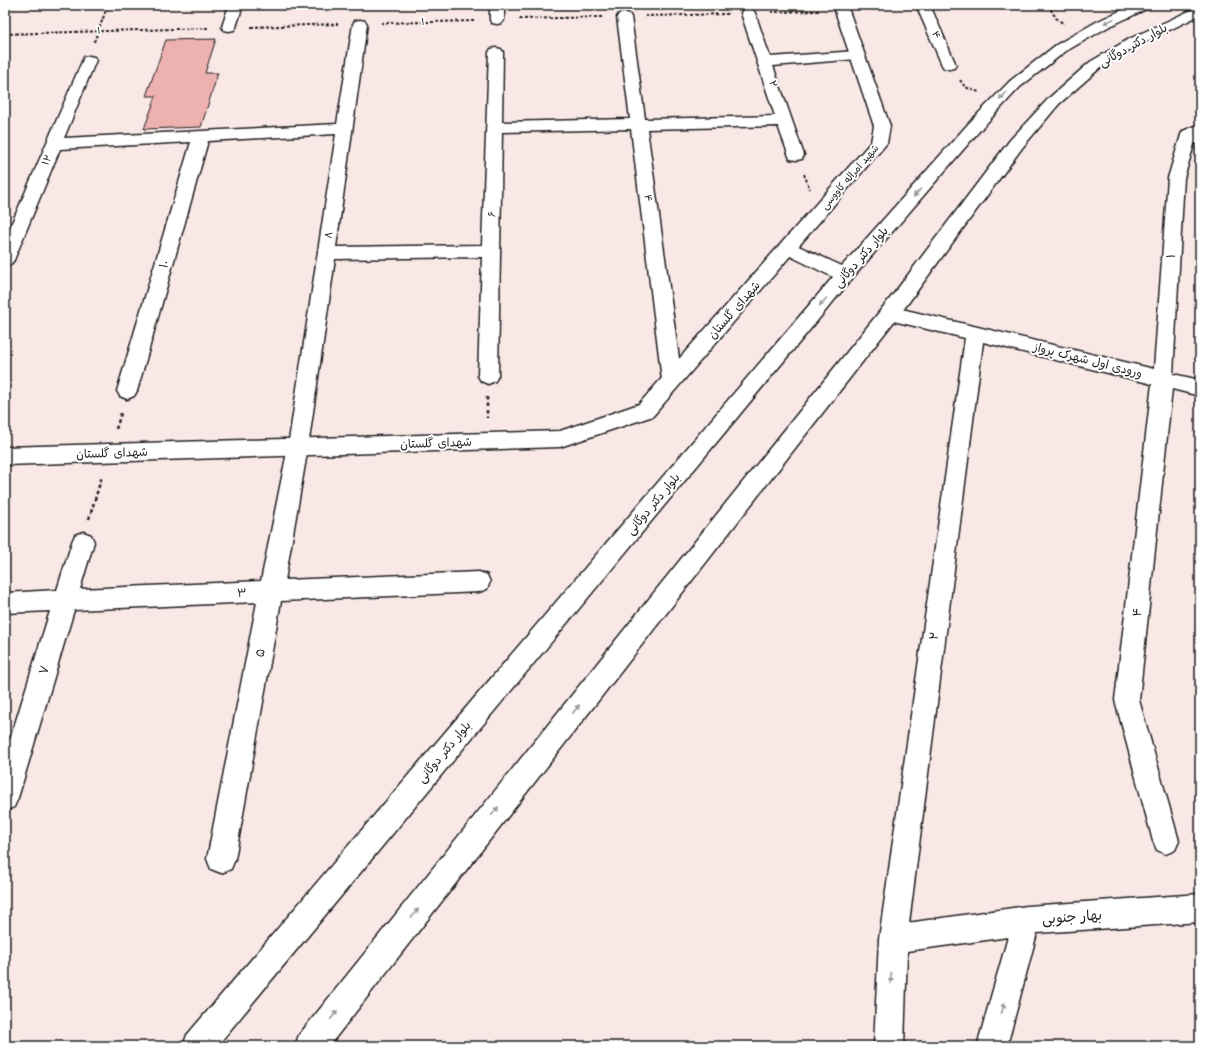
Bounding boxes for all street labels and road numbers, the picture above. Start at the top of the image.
street label: ۱ [421,16,425,28]
street label: بلوار دکتر دوگانی [1096,20,1170,70]
street label: ۱ [97,25,101,37]
street label: ۴ [929,29,943,41]
street label: ۲ [766,79,780,89]
street label: شهید امراله کاووسی [819,142,882,213]
street label: ۱۲ [39,153,55,167]
street label: ۴ [642,194,654,202]
street label: ۶ [486,211,498,217]
street label: بلوار دکتر دوگانی [831,224,892,291]
street label: ۸ [323,231,335,239]
street label: ۱ [1164,253,1178,259]
street label: ۱۰ [156,258,172,270]
street label: شهدای گلستان [705,278,763,342]
street label: ورودی اول شهرک پرواز [1031,339,1144,381]
street label: شهدای گلستان [400,435,472,451]
street label: شهدای گلستان [76,445,148,461]
street label: بلوار دکتر دوگانی [623,470,683,538]
street label: ۳ [237,586,247,600]
street label: ۴ [1130,607,1144,617]
street label: ۲ [927,631,941,641]
street label: ۵ [252,648,268,658]
street label: ۷ [36,664,52,676]
street label: بلوار دکتر دوگانی [414,718,474,786]
street label: بهار جنوبی [1041,906,1103,929]

